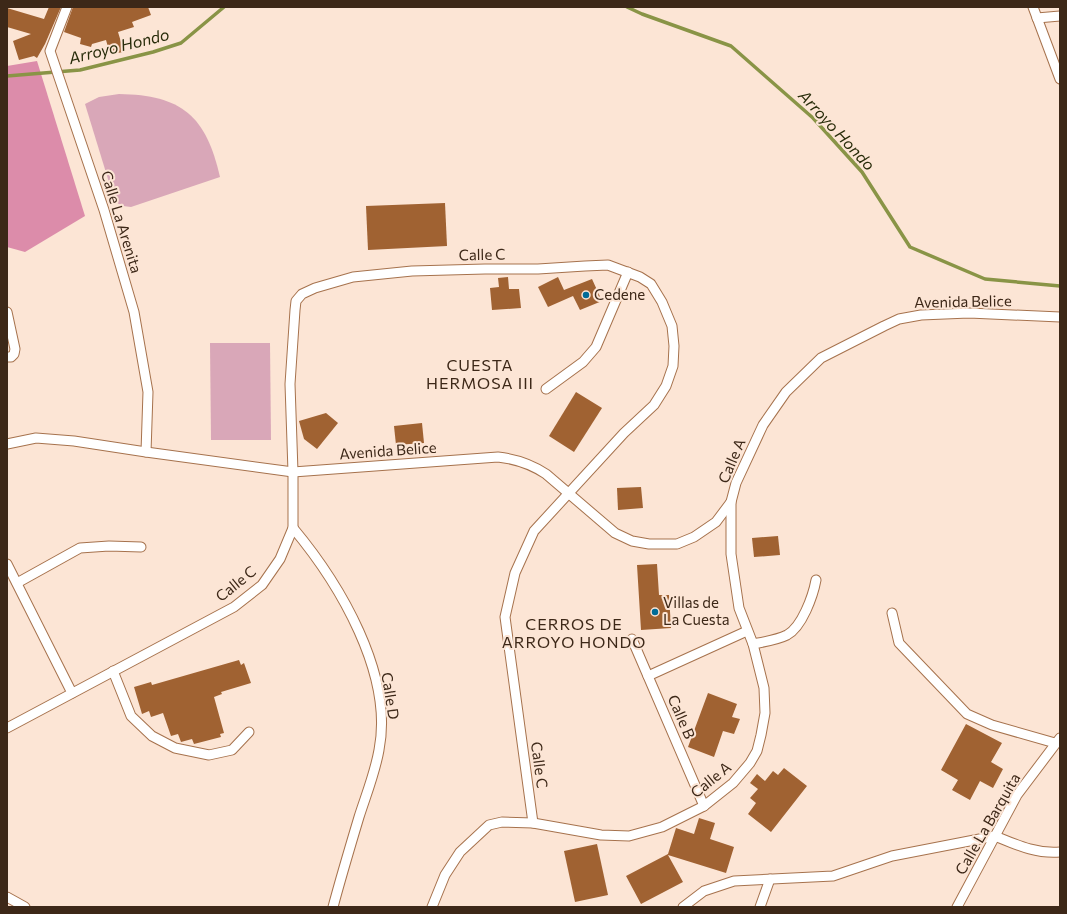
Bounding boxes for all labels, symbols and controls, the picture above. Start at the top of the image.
water label: Arroyo Hondo [66,24,171,67]
water label: Arroyo Hondo [795,85,879,174]
street label: Calle La Arenita [98,168,146,275]
street label: Calle C [458,245,506,263]
place label: Cedene [594,285,645,303]
marker: Cedene [581,290,591,300]
street label: Avenida Belice [914,291,1012,311]
district label: CUESTA HERMOSA III [426,355,534,392]
street label: Calle A [714,436,749,486]
street label: Avenida Belice [339,438,437,462]
street label: Calle C [212,561,259,605]
place label: Villas de La Cuesta [663,593,730,628]
marker: Villas de La Cuesta [650,607,660,617]
district label: CERROS DE ARROYO HONDO [502,614,646,651]
street label: Calle D [378,671,404,721]
street label: Calle B [665,692,699,742]
street label: Calle C [528,740,552,789]
street label: Calle A [686,757,734,801]
street label: Calle La Barquita [951,770,1023,877]

